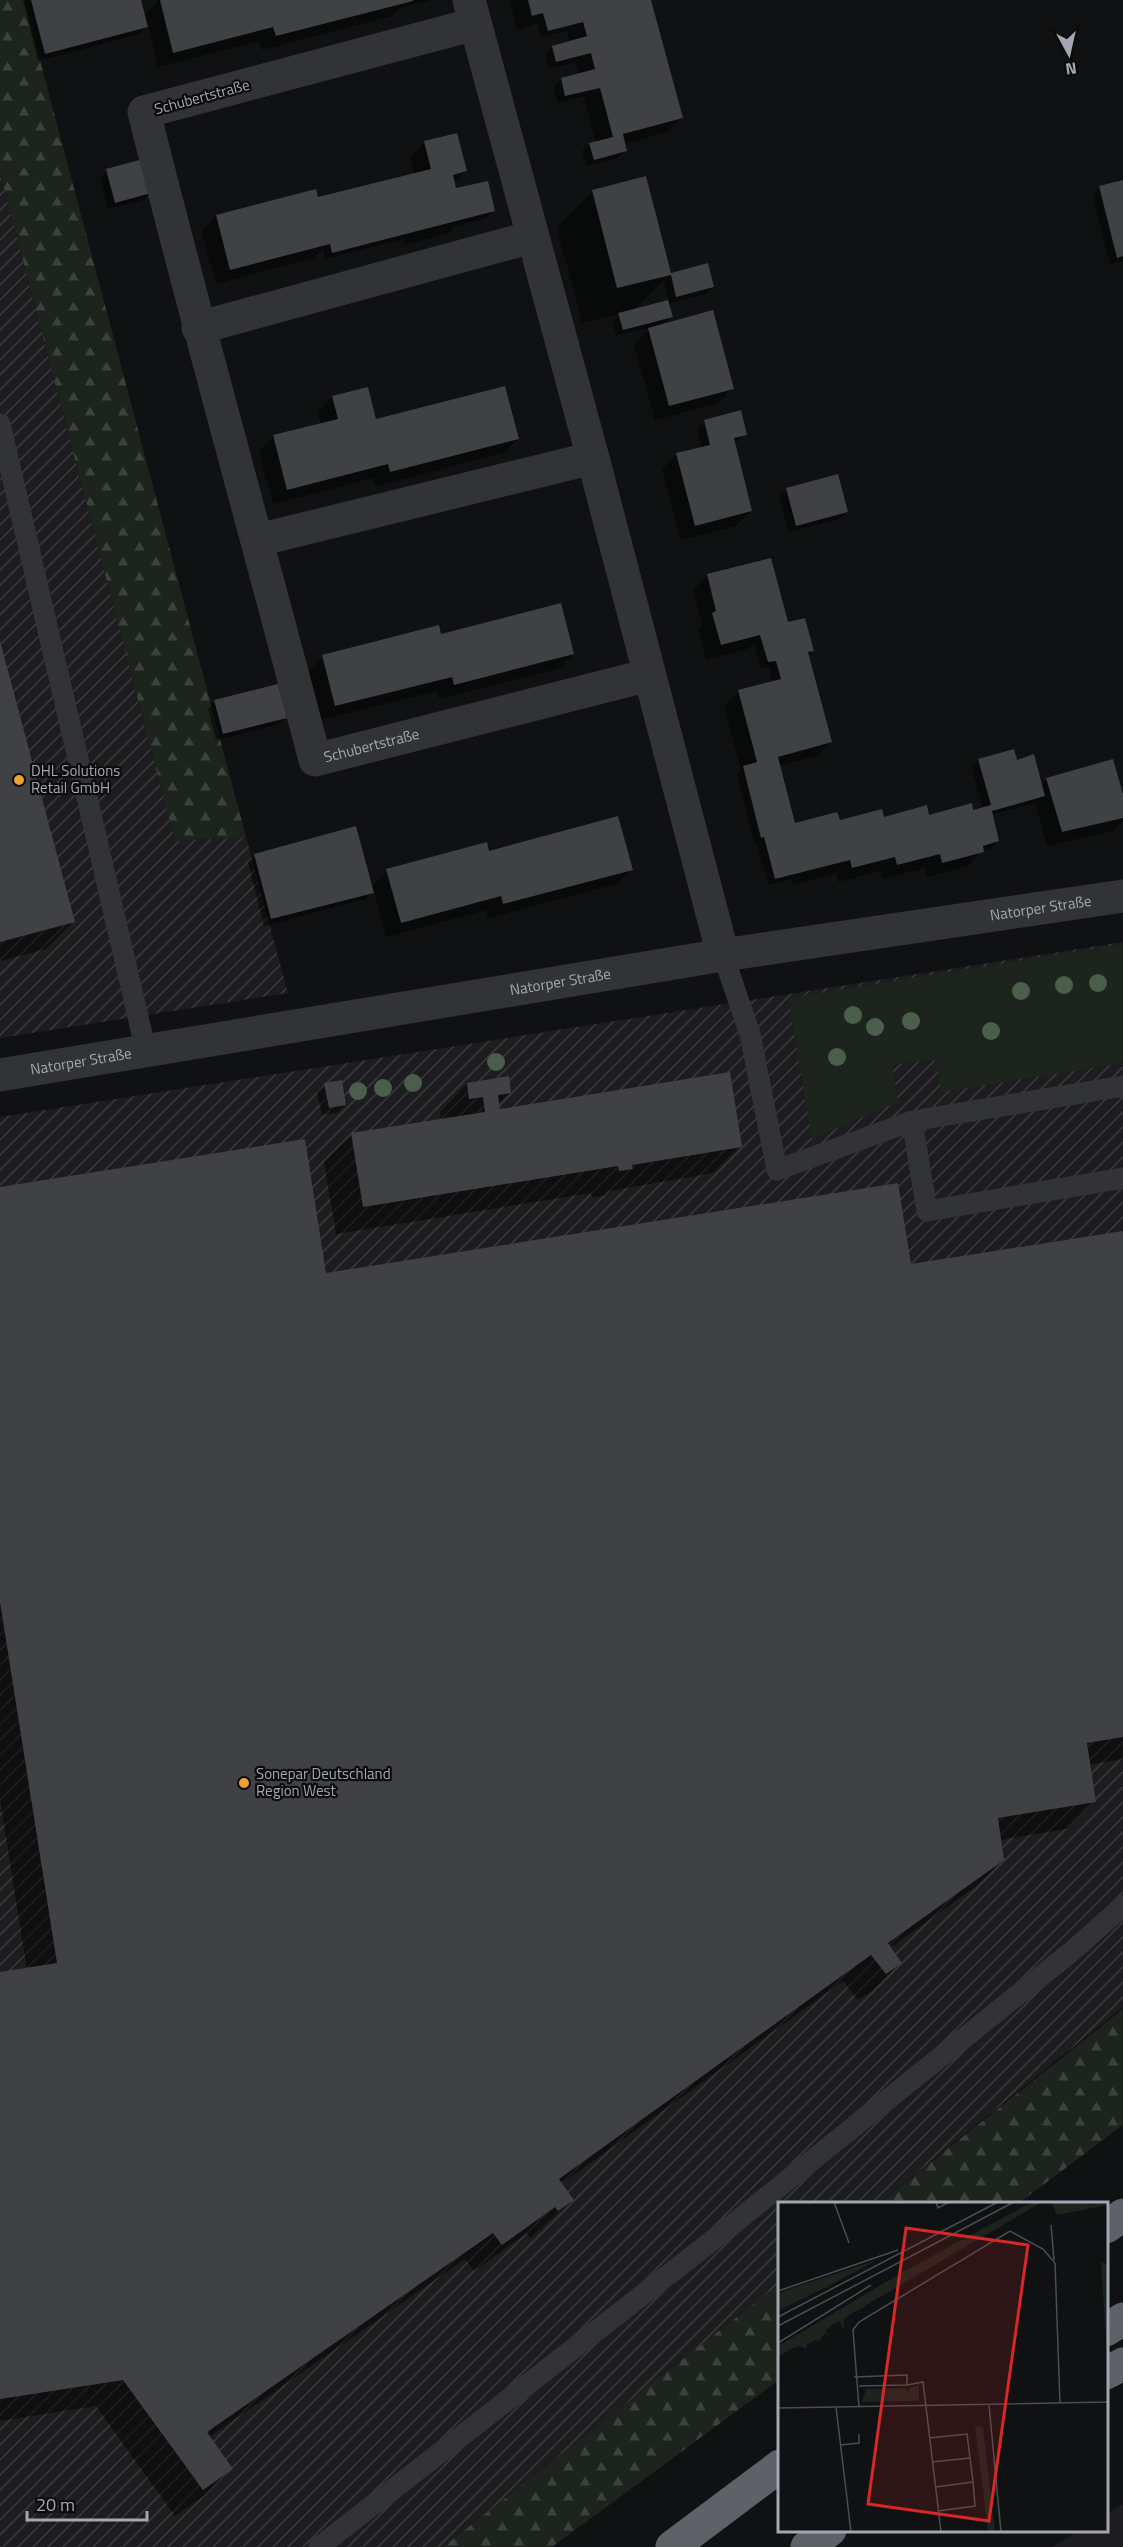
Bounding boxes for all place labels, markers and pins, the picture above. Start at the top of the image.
place label: DHL Solutions Retail GmbH [31,759,120,799]
marker: DHL Solutions Retail GmbH [12,773,26,787]
place label: Sonepar Deutschland Region West [256,1762,391,1802]
marker: Sonepar Deutschland Region West [237,1776,251,1790]

